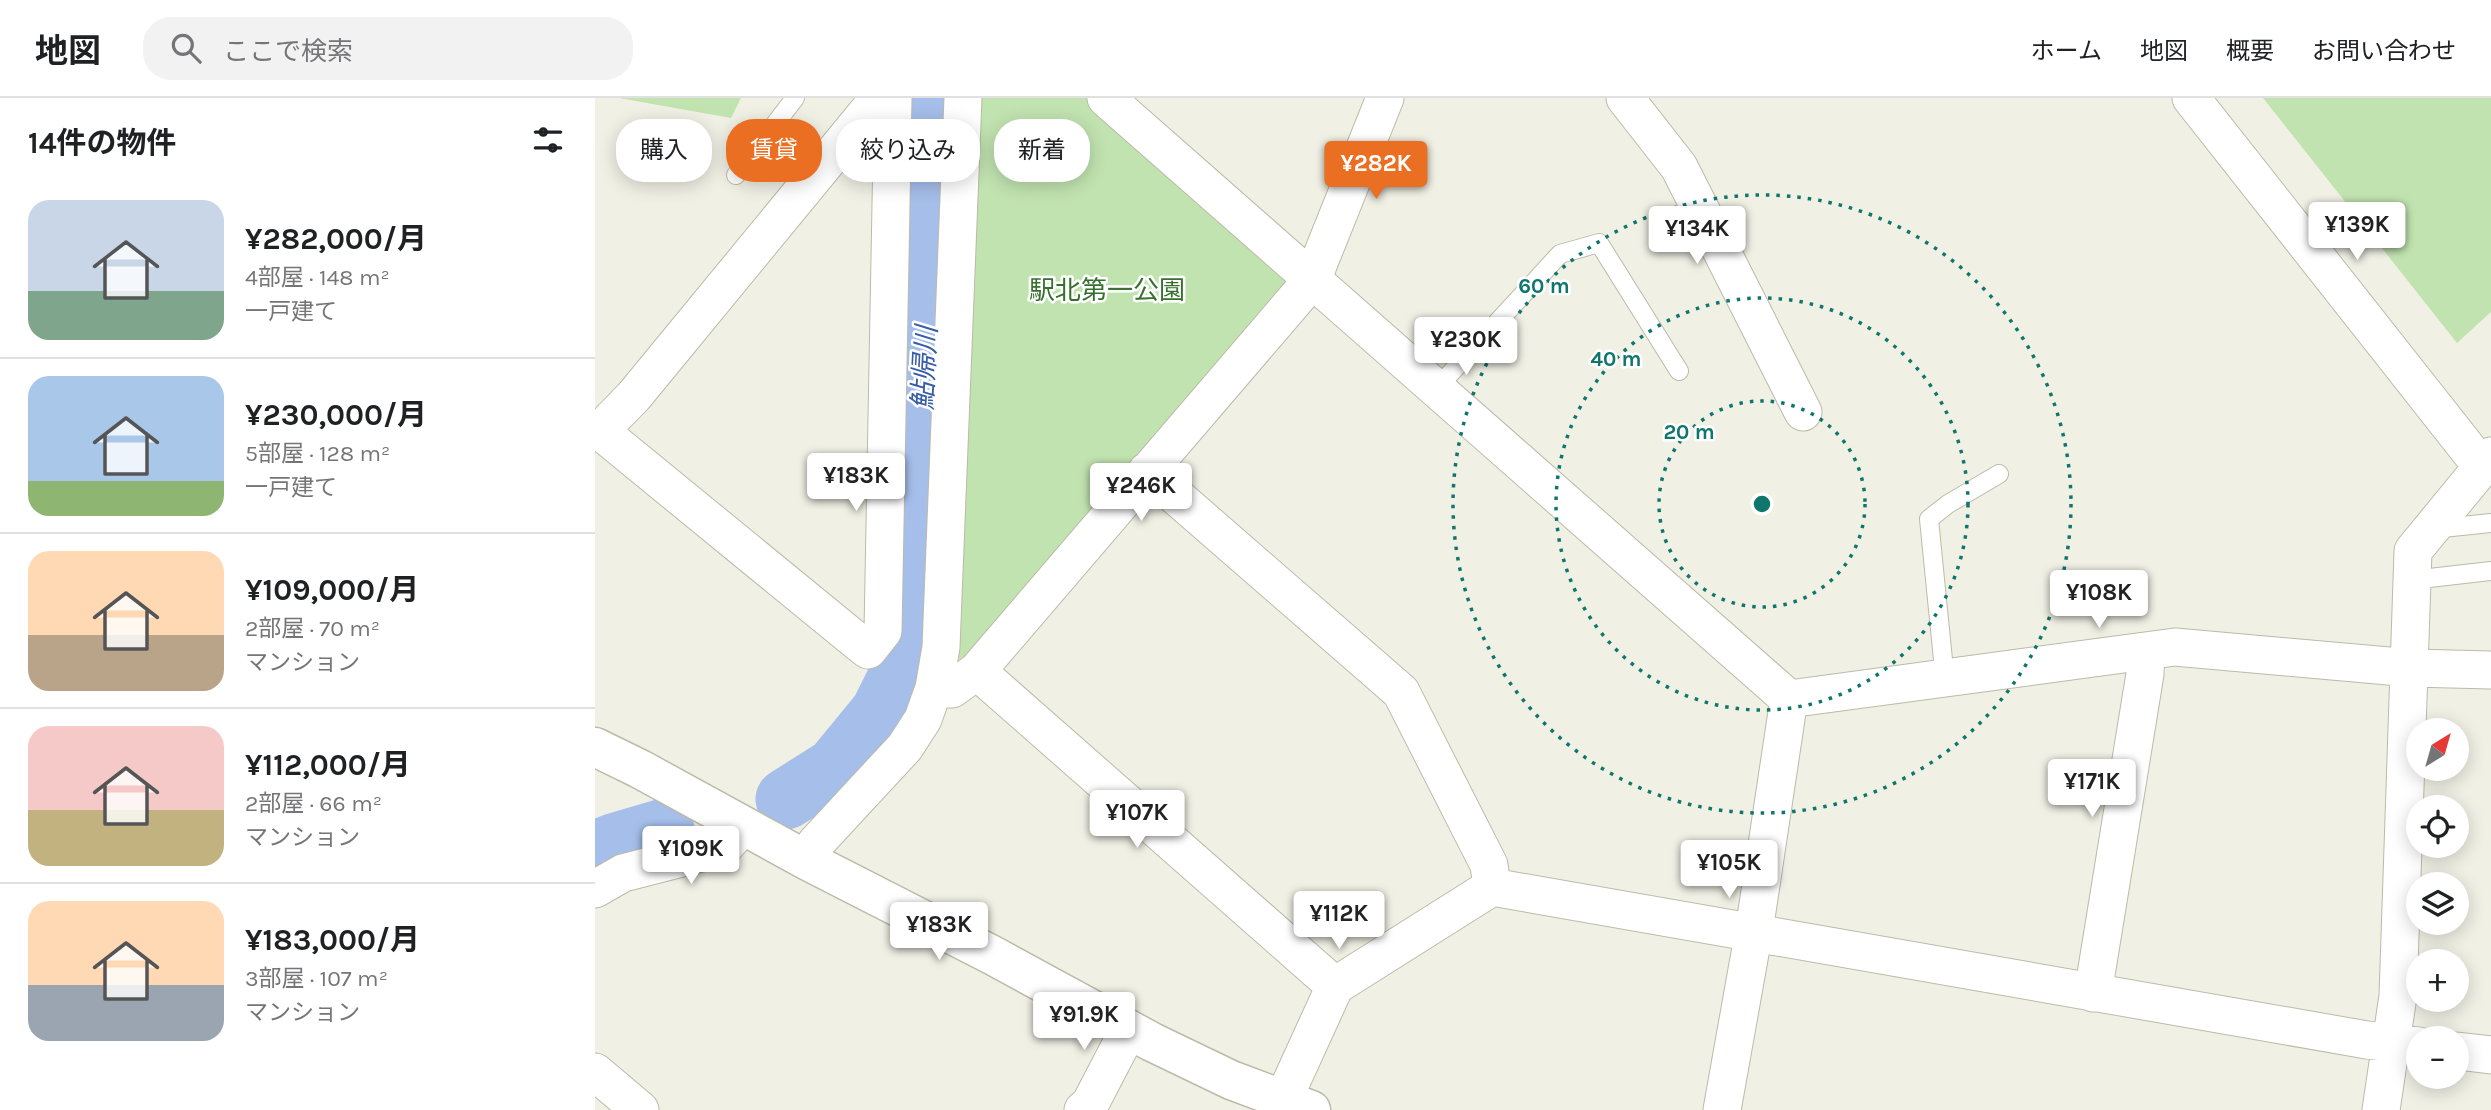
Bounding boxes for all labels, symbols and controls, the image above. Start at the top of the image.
search box [143,17,633,80]
icon: search [167,29,205,67]
text: 地図 [35,32,101,70]
text: ここで検索 [223,36,353,67]
text: ホーム [2031,37,2102,65]
text: 地図 [2140,37,2188,65]
text: 概要 [2226,37,2274,65]
text: お問い合わせ [2312,37,2456,65]
chip: 購入 [616,119,712,182]
chip: 賃貸 [726,119,822,182]
chip: 絞り込み [836,119,980,182]
chip: 新着 [994,119,1090,182]
icon: filters [529,121,567,159]
text: 14件の物件 [28,125,177,161]
pin: ¥282K [1327,141,1425,201]
text: ¥282K [1340,150,1412,177]
pin: ¥139K [2308,202,2406,262]
pin: ¥134K [1648,206,1746,266]
text: ¥139K [2324,211,2390,238]
text: ¥134K [1665,215,1729,242]
text: ¥282,000/月 [245,221,427,257]
icon: home [84,228,168,312]
text: 4部屋 · 148 m² [245,264,390,291]
text: 60 m [1518,274,1570,298]
park label: 駅北第一公園 [1029,275,1185,306]
text: 一戸建て [245,298,337,325]
pin: ¥230K [1417,317,1515,377]
water label: 鮎帰川 [906,322,943,411]
text: ¥230K [1430,326,1502,353]
text: 40 m [1590,347,1642,371]
text: ¥230,000/月 [245,397,427,433]
icon: home [84,404,168,488]
text: 20 m [1663,420,1715,444]
text: 5部屋 · 128 m² [245,440,390,467]
pin: ¥183K [807,454,905,513]
text: ¥183K [823,462,889,489]
pin: ¥246K [1092,464,1190,523]
text: ¥246K [1106,472,1176,499]
text: 一戸建て [245,474,337,501]
centre of rings [1750,492,1774,516]
pin: ¥108K [2050,570,2148,630]
text: ¥109,000/月 [245,572,419,608]
icon: home [84,579,168,663]
text: ¥108K [2066,579,2132,606]
text: 2部屋 · 70 m² [245,615,380,642]
text: マンション [245,649,360,676]
north arrow [2406,718,2469,780]
map controls [2406,718,2469,1089]
text: ¥112,000/月 [245,747,411,783]
icon: home [84,754,168,838]
pin: ¥171K [2043,760,2141,819]
text: ¥171K [2064,768,2120,795]
text: 2部屋 · 66 m² [245,790,382,817]
pin: ¥107K [1088,790,1186,850]
button: locate [2406,795,2469,858]
text: ¥107K [1106,799,1168,826]
text: マンション [245,824,360,851]
pin: ¥109K [642,826,740,886]
text: ¥109K [658,835,724,862]
pin: ¥105K [1680,840,1778,900]
text: ¥105K [1697,849,1761,876]
button: layers [2406,872,2469,935]
pin: ¥112K [1290,892,1388,951]
text: ¥112K [1310,900,1368,927]
pin: ¥183K [890,902,988,962]
text: ¥183K [906,911,972,938]
text: ¥183,000/月 [245,922,420,958]
icon: home [84,929,168,1013]
button: + [2406,949,2469,1012]
text: 3部屋 · 107 m² [245,965,388,992]
pin: ¥91.9K [1027,992,1141,1052]
text: マンション [245,999,360,1026]
text: ¥91.9K [1049,1001,1119,1028]
button: − [2406,1026,2469,1089]

